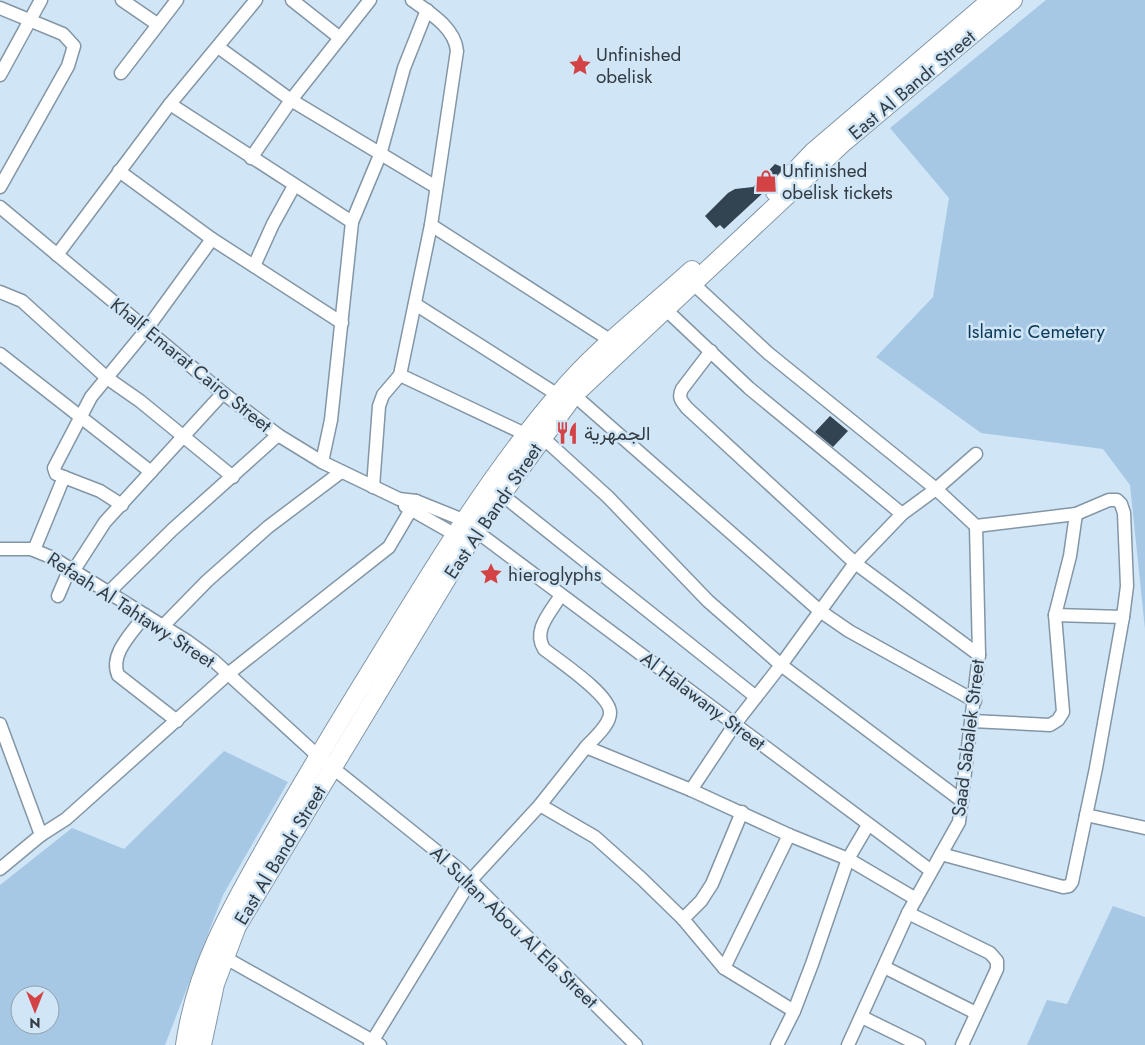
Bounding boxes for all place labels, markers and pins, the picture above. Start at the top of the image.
place label: Unfinished obelisk [596,41,681,90]
place icon: Unfinished obelisk [567,52,593,78]
place label: Unfinished obelisk tickets [782,157,893,206]
shop icon: Unfinished obelisk tickets [753,168,779,194]
restaurant icon: الجمهرية [554,420,580,446]
place label: الجمهرية [584,420,650,447]
place icon: hieroglyphs [478,561,504,587]
place label: hieroglyphs [508,561,602,588]

